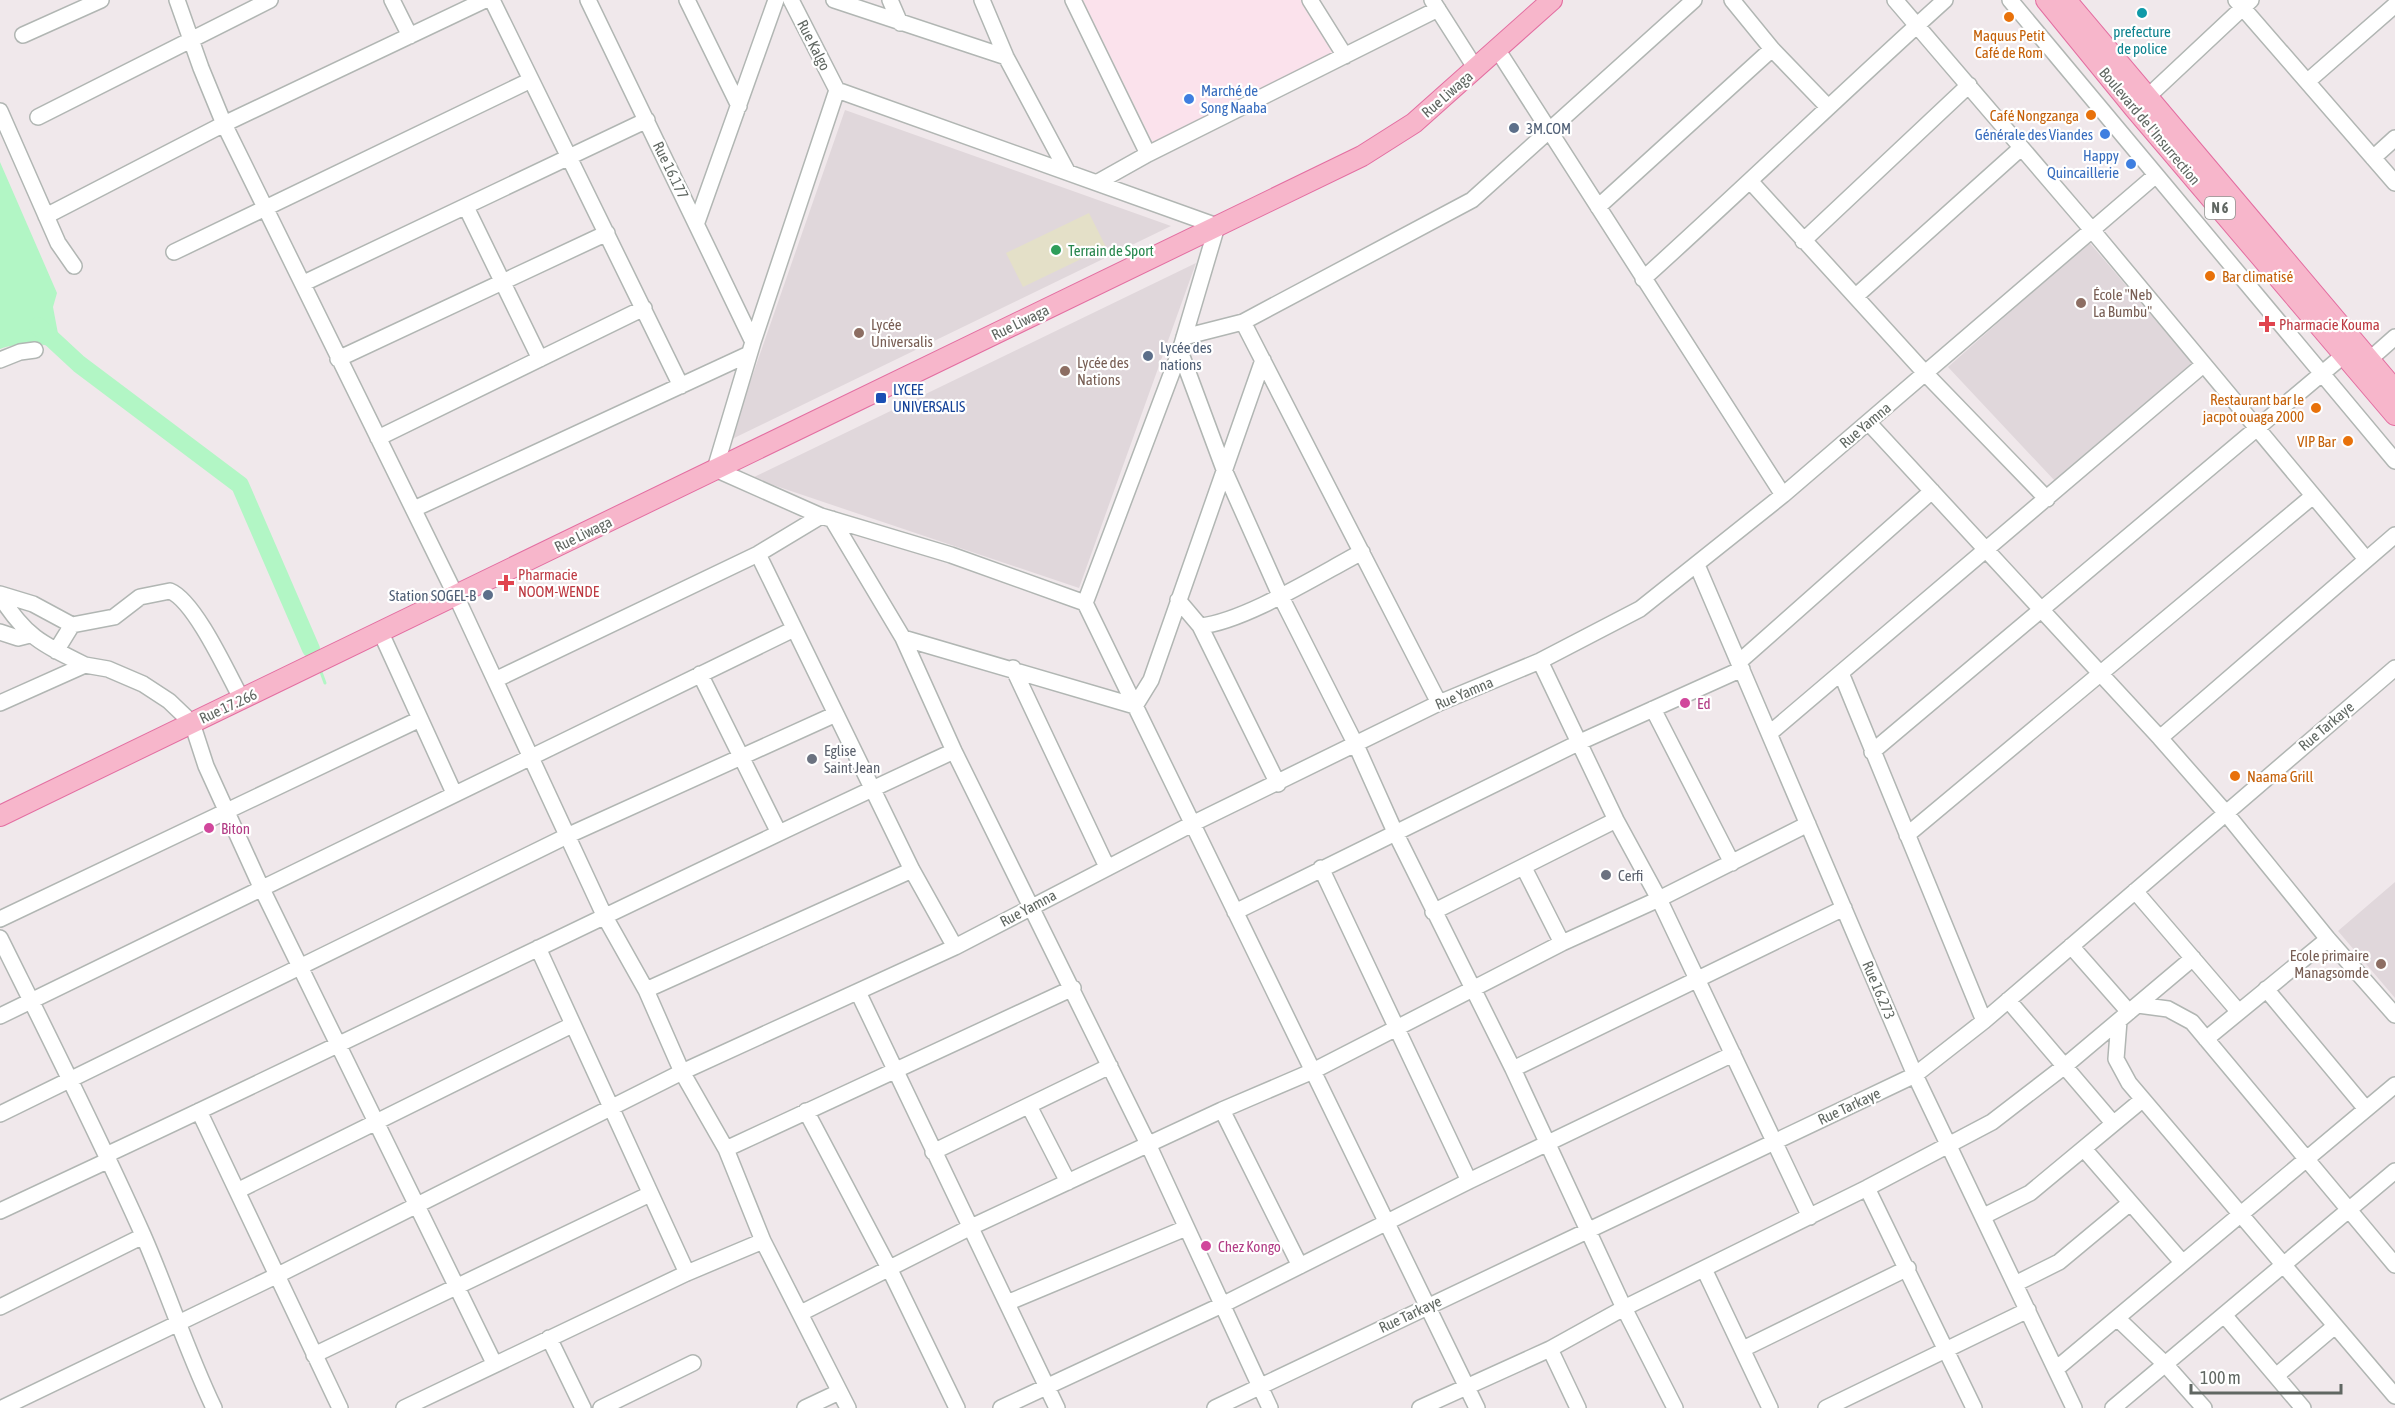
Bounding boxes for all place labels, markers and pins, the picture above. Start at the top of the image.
marker: prefecture de police [2135,6,2149,20]
marker: Maquus Petit Café de Rom [2002,10,2016,24]
place label: prefecture de police [2113,23,2171,57]
place label: Maquus Petit Café de Rom [1973,27,2045,61]
place label: Marché de Song Naaba [1201,82,1267,116]
marker: Marché de Song Naaba [1182,92,1196,106]
place label: Café Nongzanga [1990,107,2079,124]
marker: Café Nongzanga [2084,108,2098,122]
place label: 3M.COM [1526,120,1571,137]
marker: 3M.COM [1507,121,1521,135]
place label: Générale des Viandes [1975,126,2093,143]
marker: Générale des Viandes [2098,127,2112,141]
place label: Happy Quincaillerie [2047,147,2119,181]
marker: Happy Quincaillerie [2124,157,2138,171]
place label: Terrain de Sport [1068,242,1154,259]
marker: Terrain de Sport [1049,243,1063,257]
place label: Bar climatisé [2222,268,2293,285]
marker: Bar climatisé [2203,269,2217,283]
place label: École "Neb La Bumbu" [2093,286,2152,320]
marker: École "Neb La Bumbu" [2074,296,2088,310]
place label: Lycée Universalis [871,316,933,350]
place label: Pharmacie Kouma [2279,316,2380,333]
marker: Pharmacie Kouma [2260,317,2274,331]
marker: Lycée Universalis [852,326,866,340]
place label: Lycée des nations [1160,339,1212,373]
marker: Lycée des nations [1141,349,1155,363]
place label: Lycée des Nations [1077,354,1129,388]
marker: Lycée des Nations [1058,364,1072,378]
place label: LYCEE UNIVERSALIS [893,381,965,415]
marker: LYCEE UNIVERSALIS [874,391,888,405]
place label: Restaurant bar le jacpot ouaga 2000 [2202,391,2304,425]
marker: Restaurant bar le jacpot ouaga 2000 [2309,401,2323,415]
place label: VIP Bar [2297,433,2337,450]
marker: VIP Bar [2341,434,2355,448]
place label: Pharmacie NOOM-WENDE [518,566,600,600]
marker: Pharmacie NOOM-WENDE [499,576,513,590]
place label: Station SOGEL-B [389,587,476,604]
marker: Station SOGEL-B [481,588,495,602]
place label: Ed [1697,695,1711,712]
marker: Ed [1678,696,1692,710]
place label: Eglise Saint Jean [824,742,880,776]
marker: Eglise Saint Jean [805,752,819,766]
place label: Naama Grill [2247,768,2313,785]
marker: Naama Grill [2228,769,2242,783]
place label: Biton [221,820,250,837]
marker: Biton [202,821,216,835]
place label: Cerfi [1618,867,1643,884]
marker: Cerfi [1599,868,1613,882]
place label: Ecole primaire Managsomde [2290,947,2369,981]
marker: Ecole primaire Managsomde [2374,957,2388,971]
place label: Chez Kongo [1218,1238,1281,1255]
marker: Chez Kongo [1199,1239,1213,1253]

